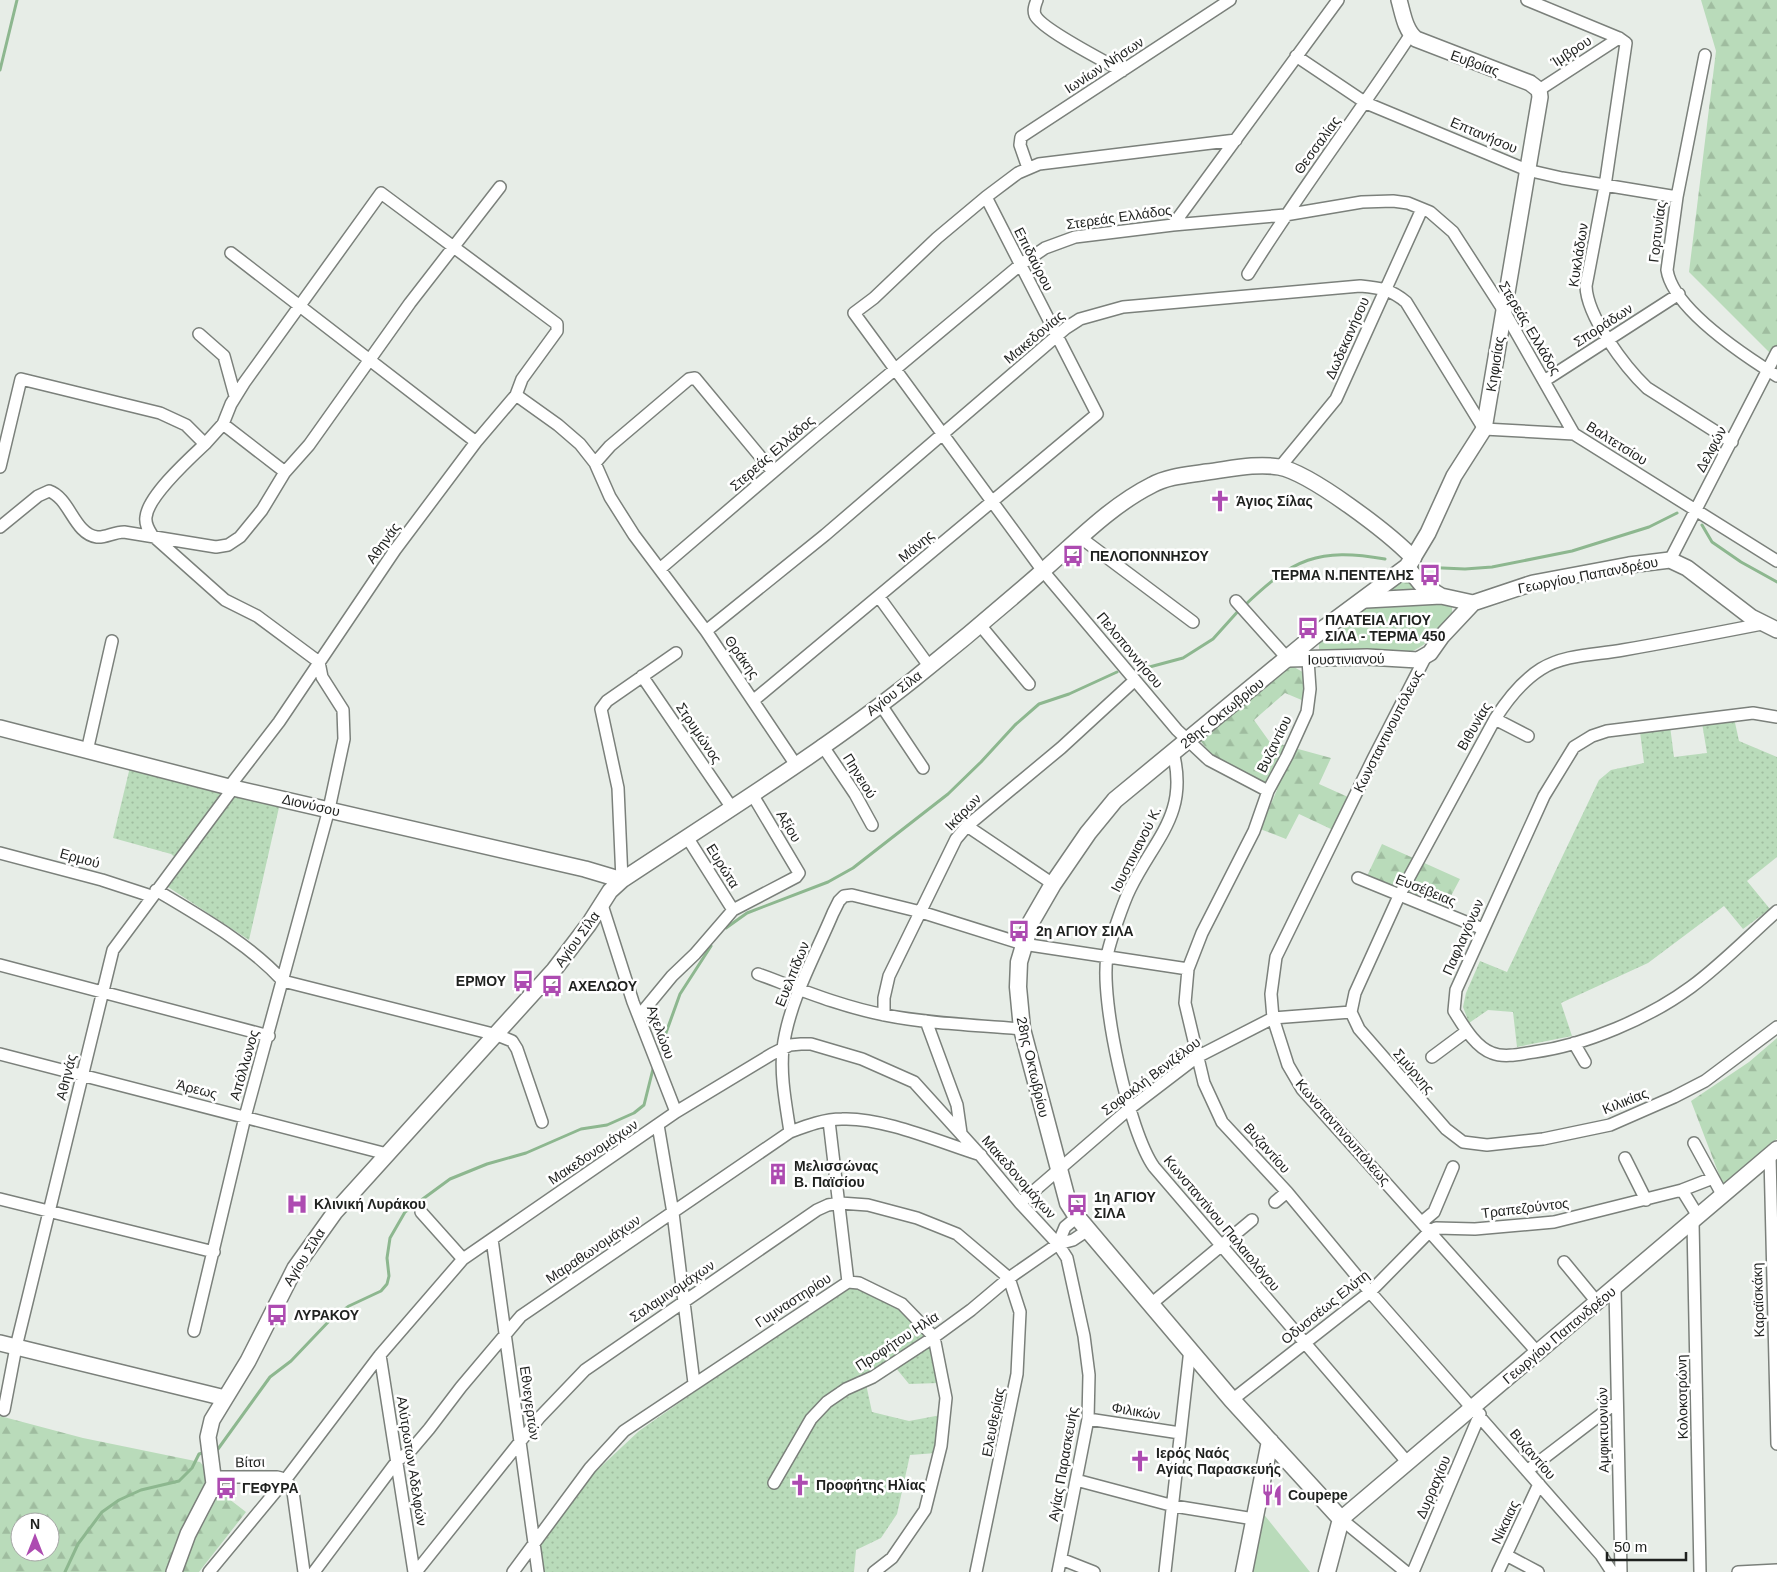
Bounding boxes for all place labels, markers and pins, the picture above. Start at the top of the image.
church icon: Άγιος Σίλας [1207,488,1233,514]
place label: Άγιος Σίλας [1236,493,1313,509]
bus stop icon: ΠΕΛΟΠΟΝΝΗΣΟΥ [1060,543,1086,569]
place label: ΠΕΛΟΠΟΝΝΗΣΟΥ [1090,548,1210,564]
bus stop icon: ΤΕΡΜΑ Ν.ΠΕΝΤΕΛΗΣ [1417,562,1443,588]
place label: ΤΕΡΜΑ Ν.ΠΕΝΤΕΛΗΣ [1272,567,1414,583]
place label: ΠΛΑΤΕΙΑ ΑΓΙΟΥ ΣΙΛΑ - ΤΕΡΜΑ 450 [1325,612,1446,644]
bus stop icon: ΠΛΑΤΕΙΑ ΑΓΙΟΥ ΣΙΛΑ - ΤΕΡΜΑ 450 [1295,615,1321,641]
bus stop icon: 2η ΑΓΙΟΥ ΣΙΛΑ [1006,918,1032,944]
place label: 2η ΑΓΙΟΥ ΣΙΛΑ [1036,923,1134,939]
bus stop icon: ΕΡΜΟΥ [510,968,536,994]
place label: ΕΡΜΟΥ [456,973,507,989]
bus stop icon: ΑΧΕΛΩΟΥ [539,973,565,999]
place label: ΑΧΕΛΩΟΥ [568,978,638,994]
place label: Μελισσώνας B. Παϊσίου [794,1158,879,1190]
building icon: Μελισσώνας B. Παϊσίου [765,1161,791,1187]
place label: 1η ΑΓΙΟΥ ΣΙΛΑ [1094,1189,1157,1221]
hospital icon: Κλινική Λυράκου [284,1191,310,1217]
bus stop icon: 1η ΑΓΙΟΥ ΣΙΛΑ [1064,1192,1090,1218]
place label: Κλινική Λυράκου [314,1196,426,1212]
bus stop icon: ΛΥΡΑΚΟΥ [264,1302,290,1328]
place label: ΛΥΡΑΚΟΥ [294,1307,360,1323]
place label: Ιερός Ναός Αγίας Παρασκευής [1156,1445,1281,1477]
church icon: Ιερός Ναός Αγίας Παρασκευής [1127,1448,1153,1474]
church icon: Προφήτης Ηλίας [787,1472,813,1498]
bus stop icon: ΓΕΦΥΡΑ [213,1475,239,1501]
place label: Προφήτης Ηλίας [816,1477,926,1493]
place label: ΓΕΦΥΡΑ [242,1480,299,1496]
restaurant icon: Coupepe [1259,1482,1285,1508]
place label: Coupepe [1288,1487,1348,1503]

